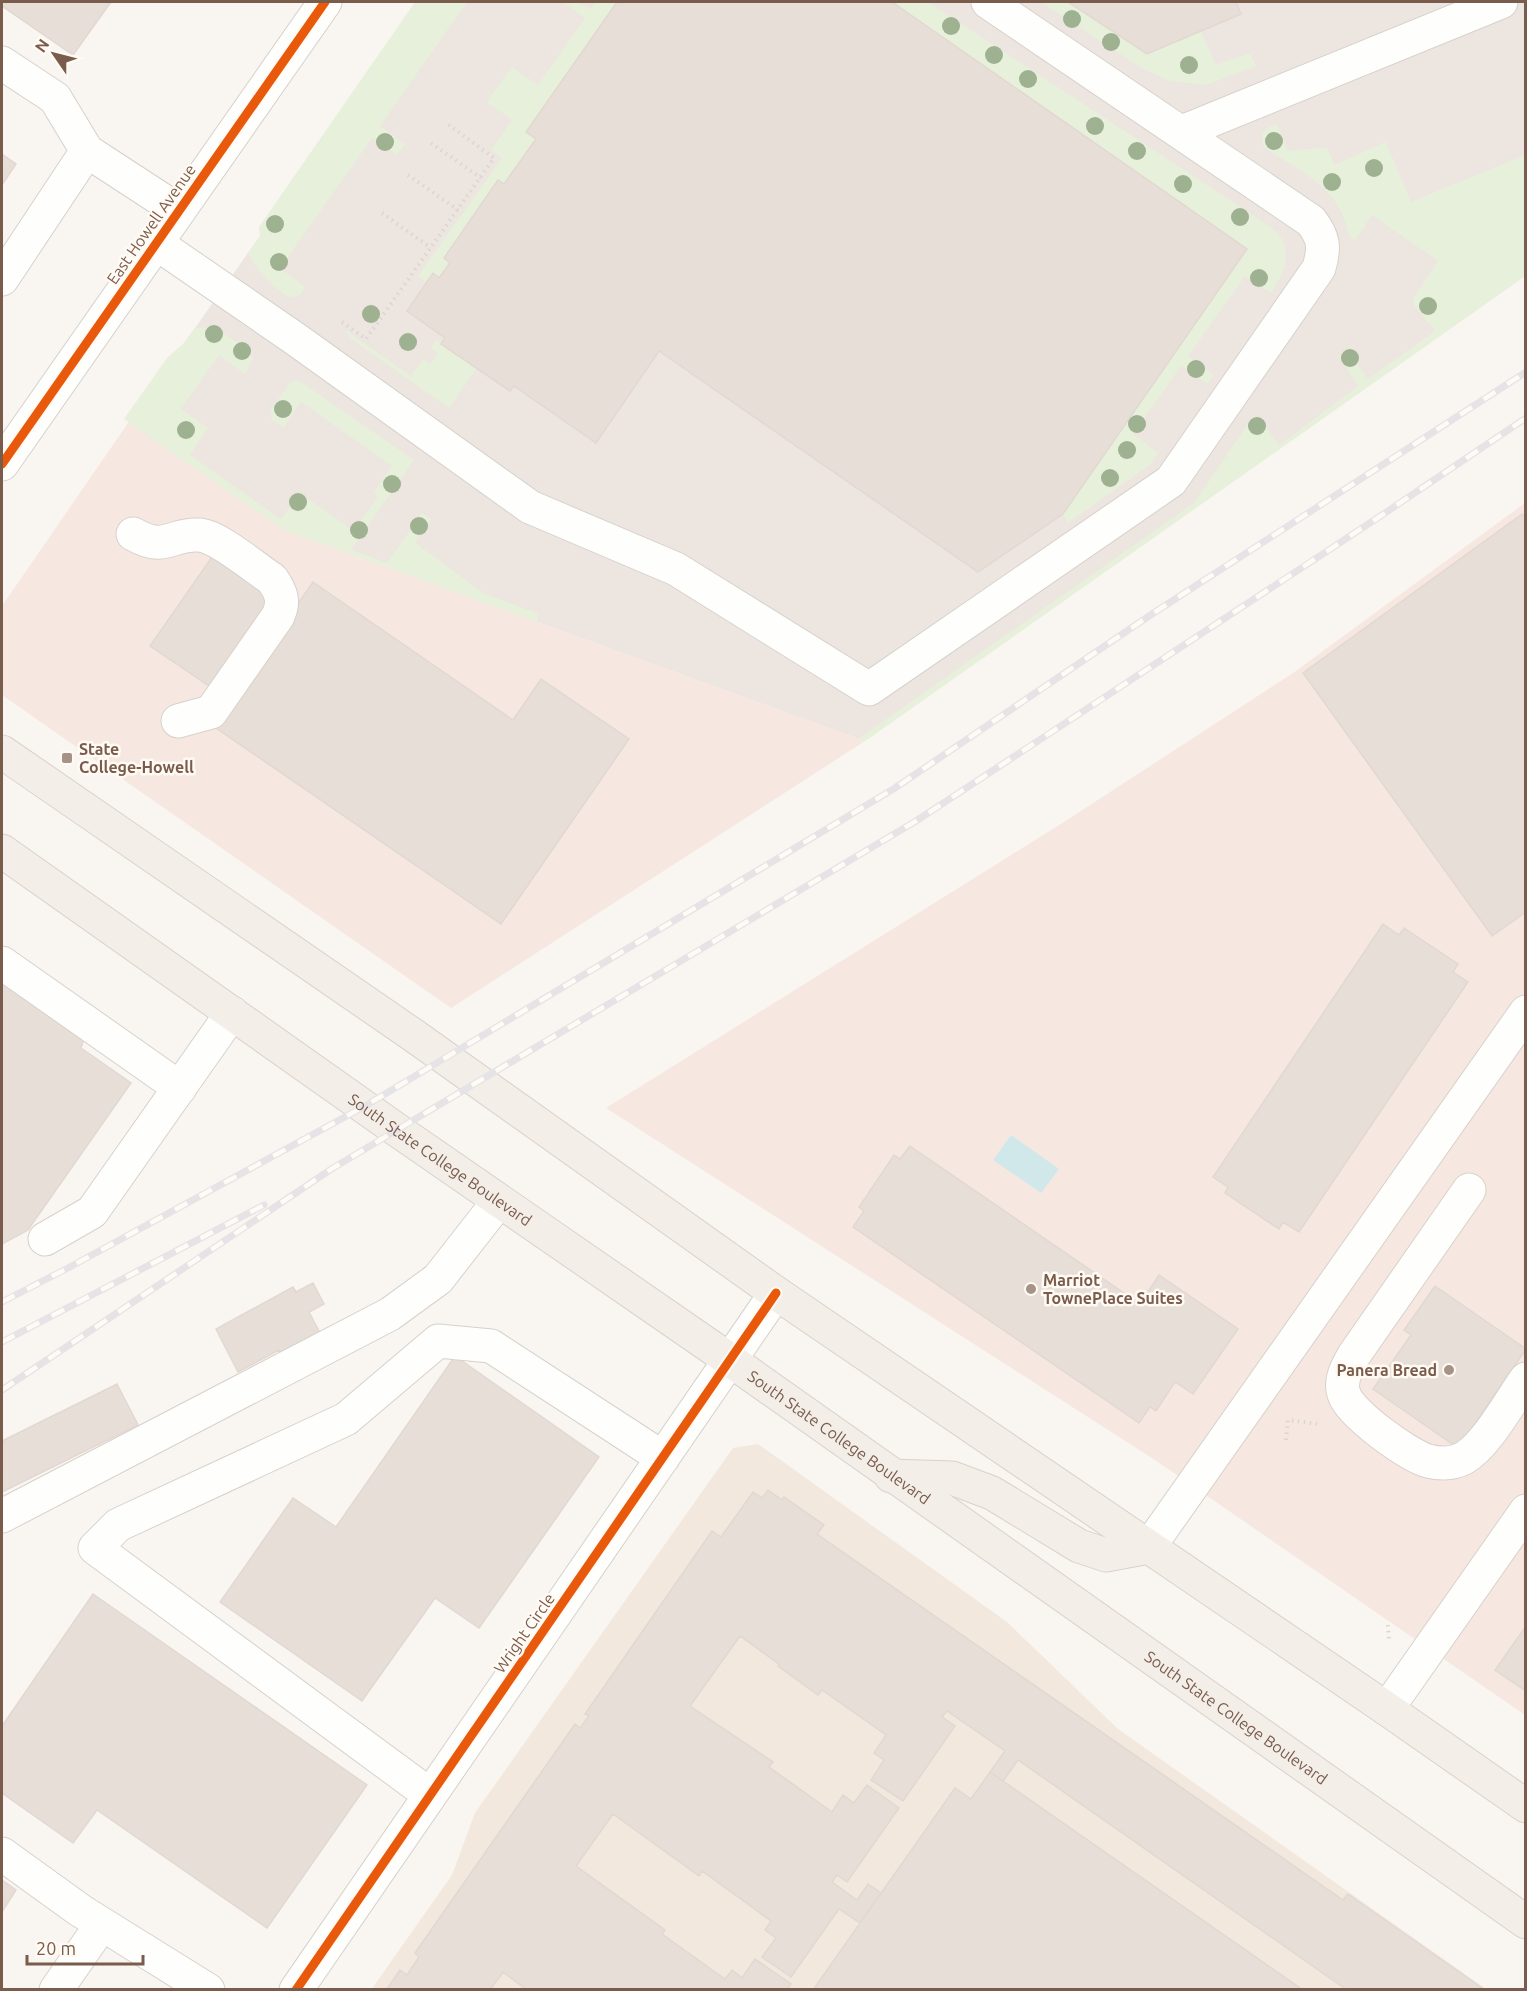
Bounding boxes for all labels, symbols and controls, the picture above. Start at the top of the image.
north arrow [24,24,84,84]
text: N [31,35,53,55]
street label: East Howell Avenue [103,161,199,287]
place label: State College-Howell [79,740,194,776]
marker: State College-Howell [60,751,74,765]
street label: South State College Boulevard [345,1090,535,1229]
place label: Marriot TownePlace Suites [1043,1271,1183,1307]
marker: Marriot TownePlace Suites [1024,1282,1038,1296]
place label: Panera Bread [1336,1361,1437,1379]
marker: Panera Bread [1442,1363,1456,1377]
street label: South State College Boulevard [745,1367,934,1508]
street label: Wright Circle [490,1590,558,1676]
street label: South State College Boulevard [1142,1647,1331,1788]
scale bar [27,1928,142,1966]
text: 20 m [36,1938,76,1958]

